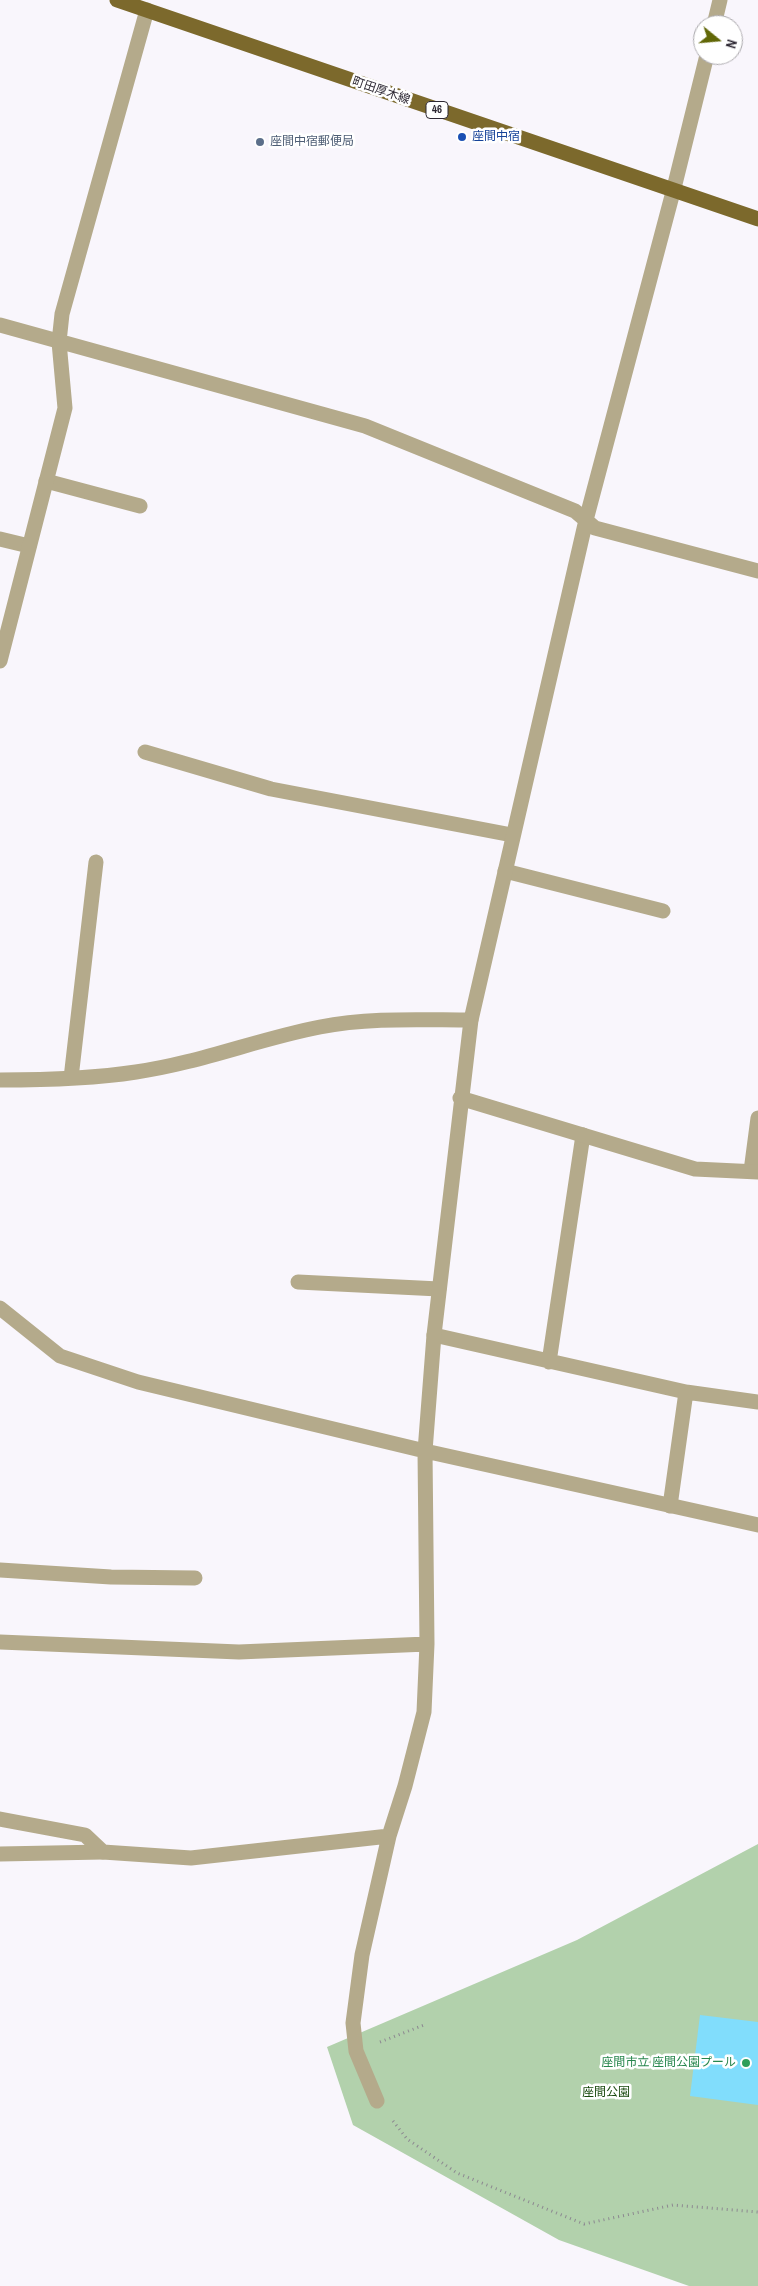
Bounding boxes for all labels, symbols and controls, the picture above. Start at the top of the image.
north arrow [693,15,743,65]
text: N [722,37,741,51]
street label: 町田厚木線 [350,74,412,108]
road number: 46 [426,102,448,118]
place label: 座間中宿 [472,130,520,144]
marker: 座間中宿 [456,131,468,143]
place label: 座間中宿郵便局 [270,135,354,149]
marker: 座間中宿郵便局 [254,136,266,148]
place label: 座間市立 座間公園プール [601,2056,736,2070]
marker: 座間市立 座間公園プール [740,2057,752,2069]
park label: 座間公園 [582,2086,630,2100]

